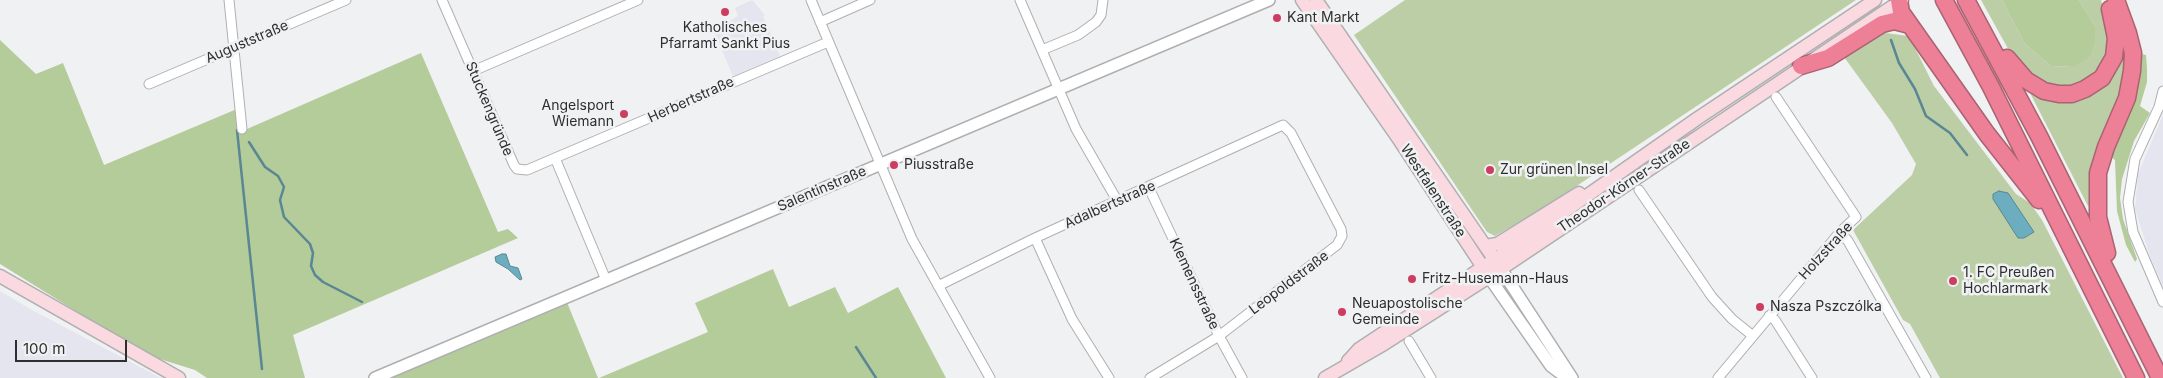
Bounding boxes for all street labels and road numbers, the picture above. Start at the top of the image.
street label: Auguststraße [203,17,291,67]
street label: Stuckengründe [462,59,516,159]
street label: Herbertstraße [645,73,737,127]
street label: Theodor-Körner-Straße [1555,135,1693,237]
street label: Westfalenstraße [1397,141,1469,241]
street label: Salentinstraße [775,163,869,215]
street label: Adalbertstraße [1062,177,1158,233]
street label: Holzstraße [1796,219,1856,283]
street label: Klemensstraße [1165,236,1223,332]
street label: Leopoldstraße [1246,248,1332,318]

